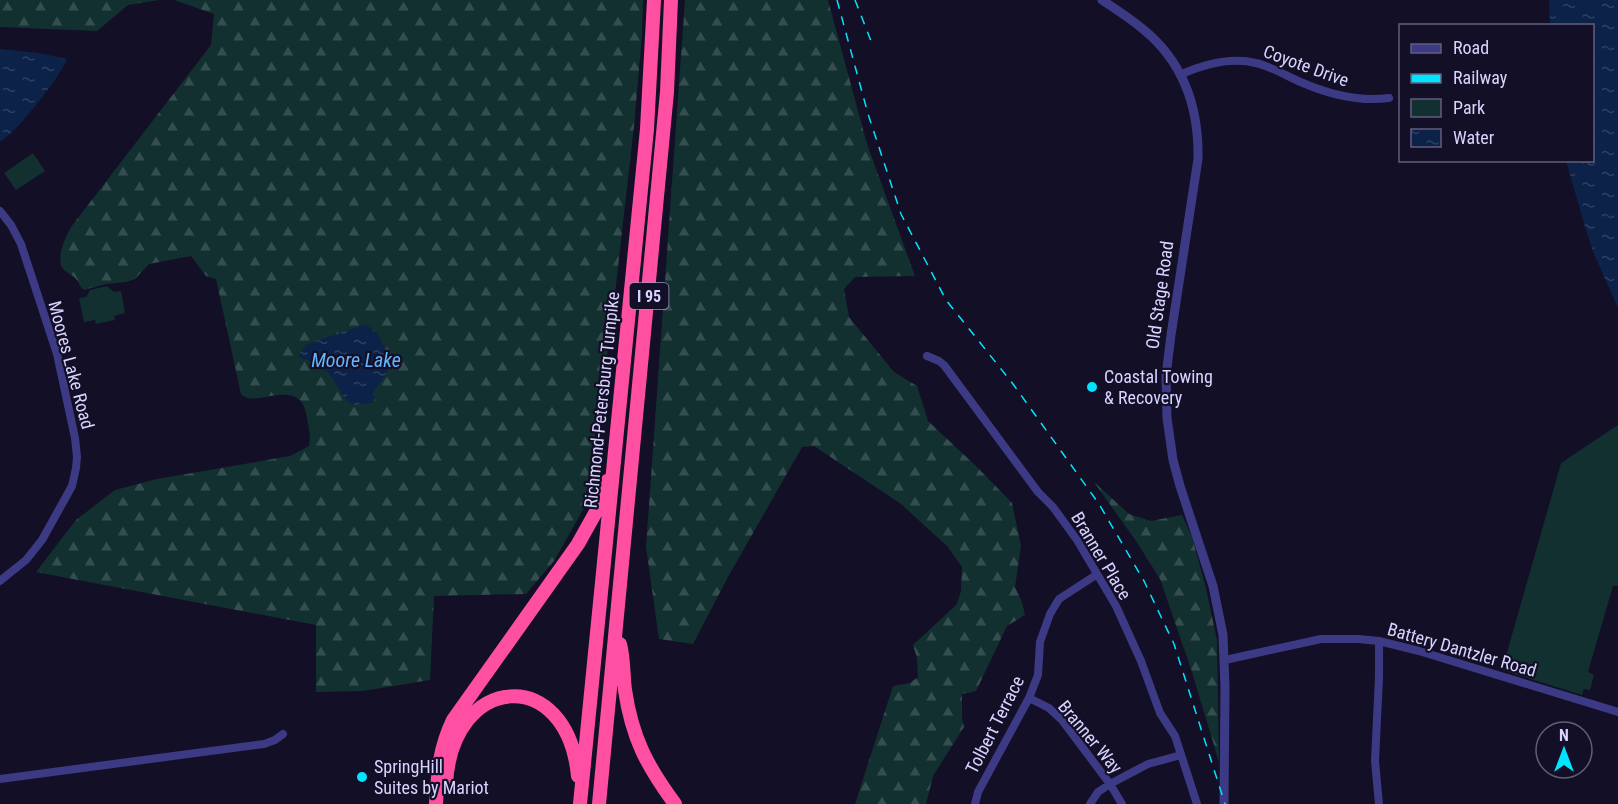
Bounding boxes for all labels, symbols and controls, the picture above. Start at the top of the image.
legend [1399,24,1594,162]
text: Road [1453,37,1489,58]
street label: Coyote Drive [1261,40,1352,91]
text: Railway [1453,67,1508,88]
text: Park [1453,97,1485,118]
text: Water [1453,127,1495,148]
street label: Old Stage Road [1142,240,1177,350]
road number: I 95 [630,283,668,309]
street label: Richmond-Petersburg Turnpike [580,291,623,509]
street label: Moores Lake Road [44,299,99,431]
water label: Moore Lake [311,348,401,372]
place label: Coastal Towing & Recovery [1104,366,1213,408]
marker: Coastal Towing & Recovery [1085,380,1099,394]
street label: Branner Place [1067,508,1136,603]
street label: Battery Dantzler Road [1385,618,1539,681]
street label: Tolbert Terrace [961,672,1028,777]
street label: Branner Way [1054,696,1127,778]
north arrow [1534,720,1594,780]
text: N [1559,726,1569,745]
place label: SpringHill Suites by Mariot [374,756,489,798]
marker: SpringHill Suites by Mariot [355,770,369,784]

